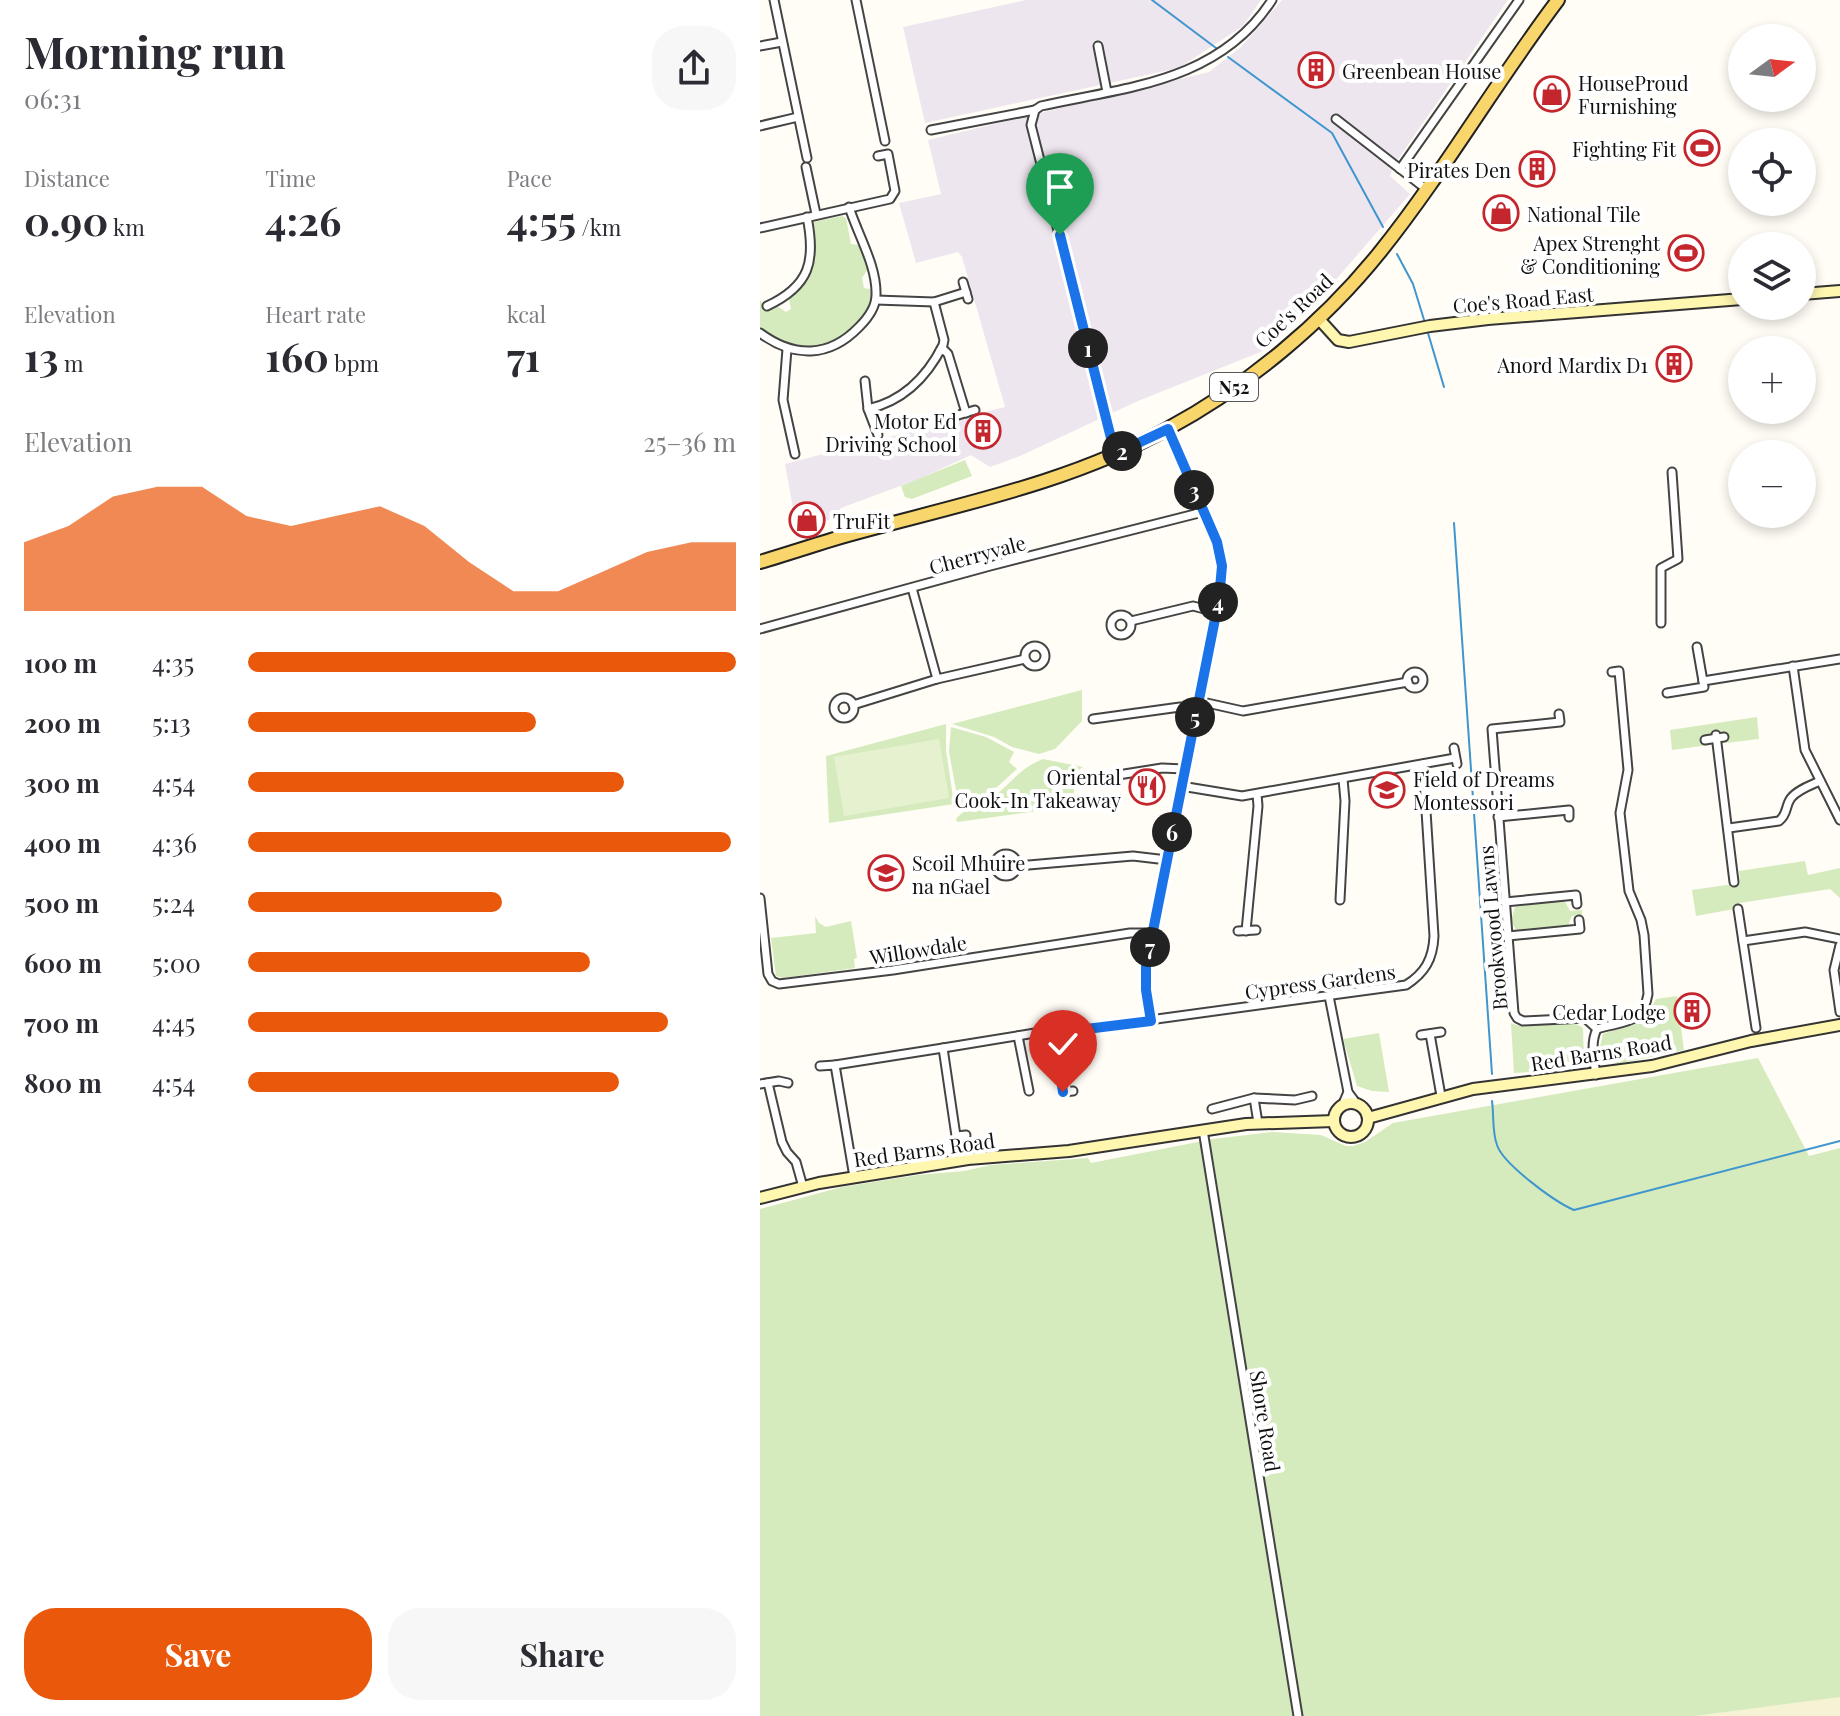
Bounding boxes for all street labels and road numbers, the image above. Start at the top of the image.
street label: Coe's Road [1248,267,1338,353]
street label: Coe's Road East [1452,279,1595,319]
road number: N52 [1210,373,1258,401]
street label: Cherryvale [926,528,1028,580]
street label: Brookwood Lawns [1471,845,1513,1011]
street label: Willowdale [867,928,969,970]
street label: Cypress Gardens [1243,957,1397,1005]
street label: Red Barns Road [1529,1027,1674,1076]
street label: Red Barns Road [852,1126,997,1172]
street label: Shore Road [1245,1368,1287,1474]

